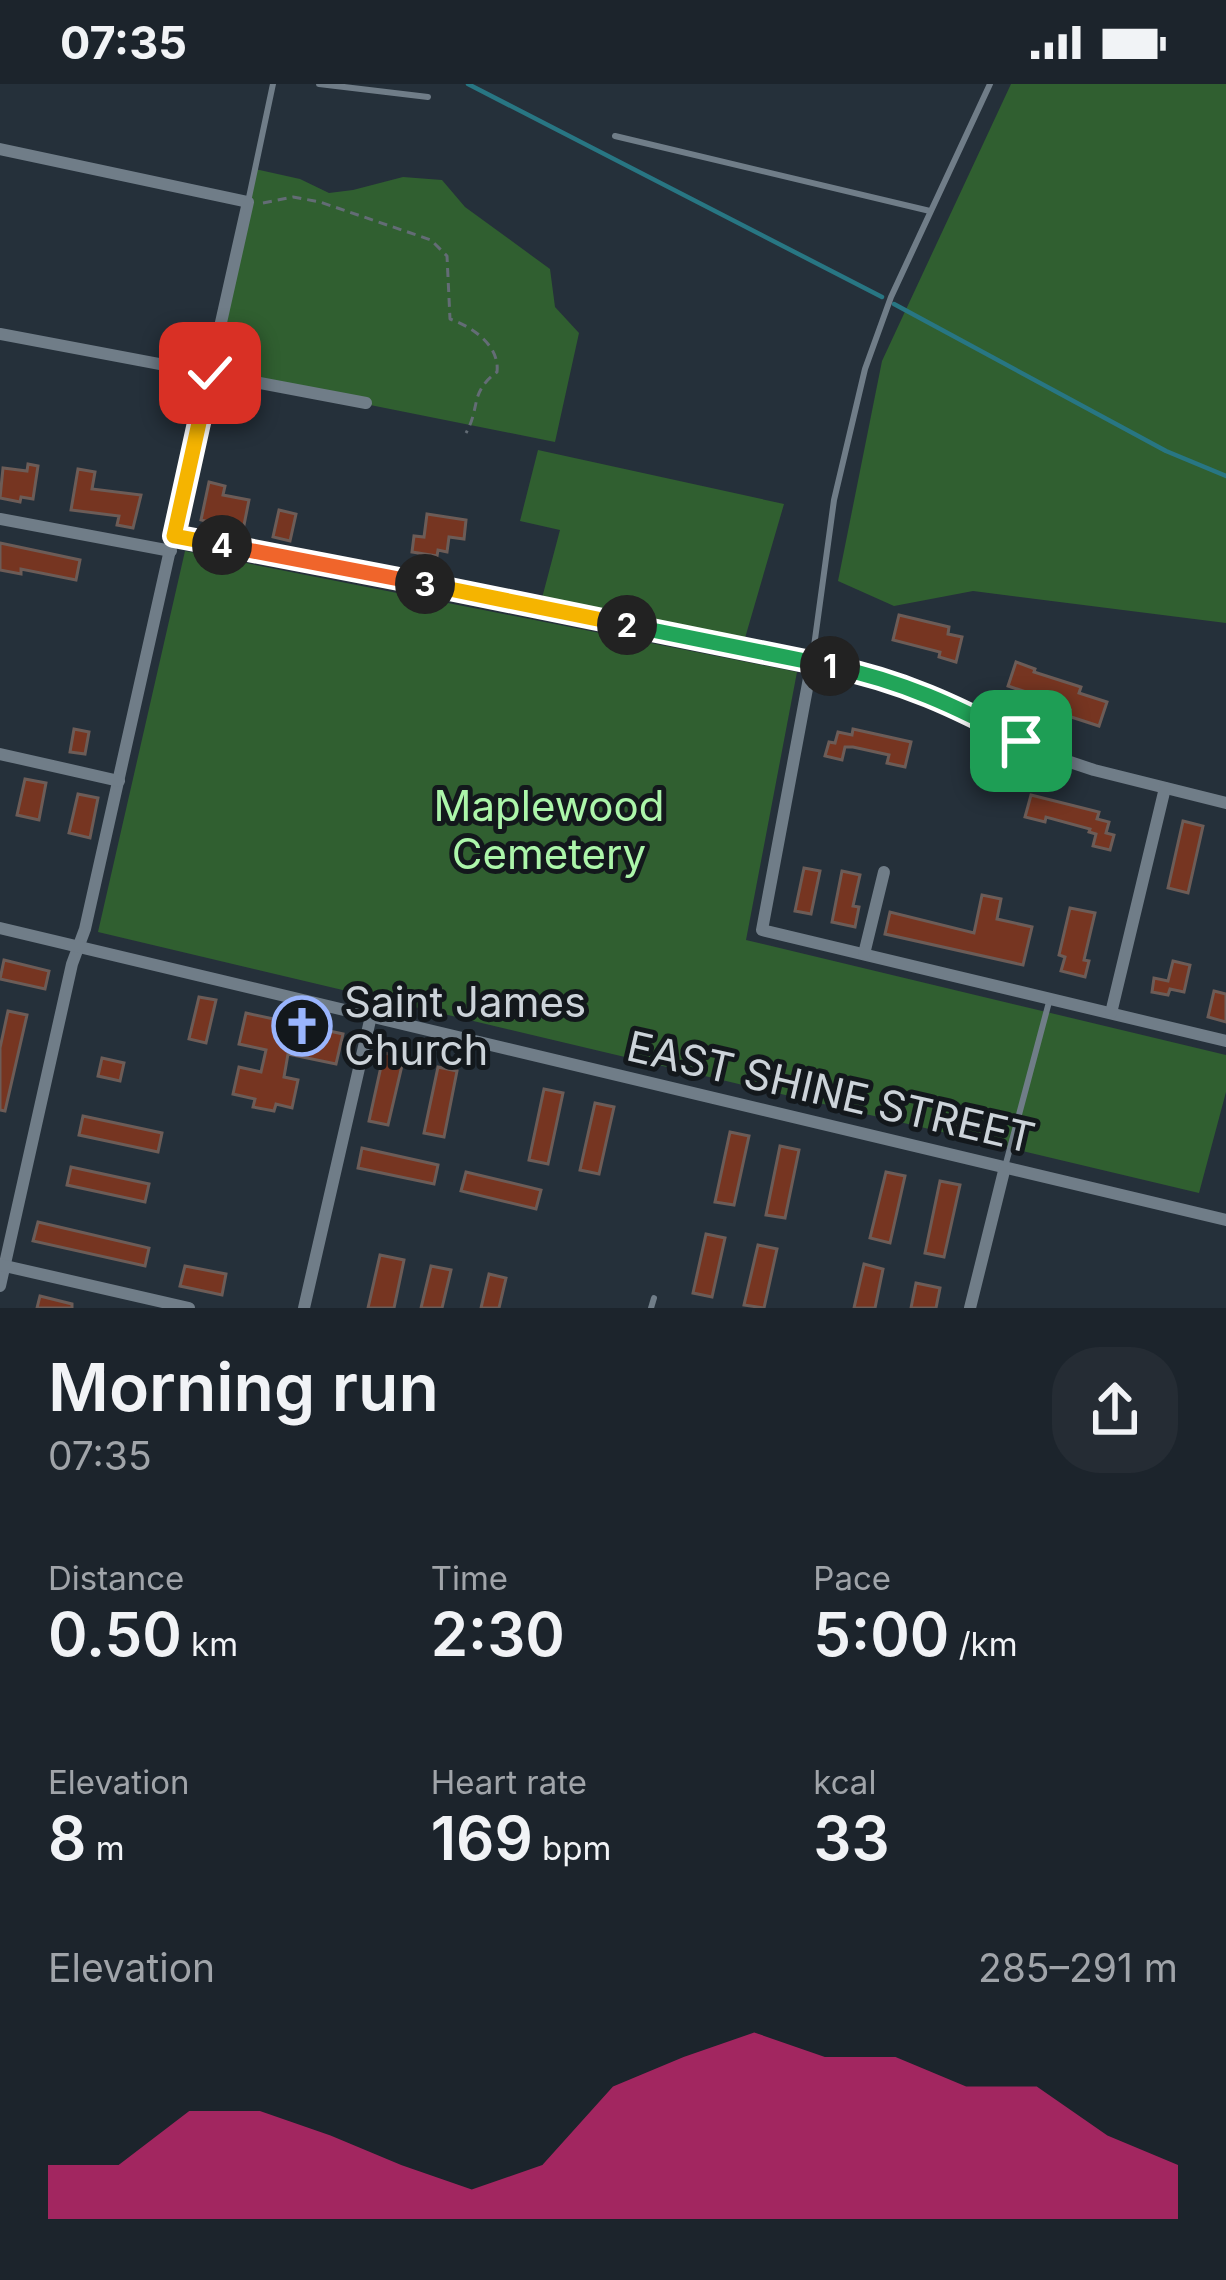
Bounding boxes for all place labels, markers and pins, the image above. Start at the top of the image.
pin [159,322,261,424]
pin: 4 [192,515,252,575]
pin: 3 [395,554,455,614]
pin: 2 [597,595,657,655]
pin: 1 [800,636,860,696]
pin [970,690,1072,792]
place label: Saint James Church [344,976,586,1075]
church icon: Saint James Church [271,995,333,1057]

